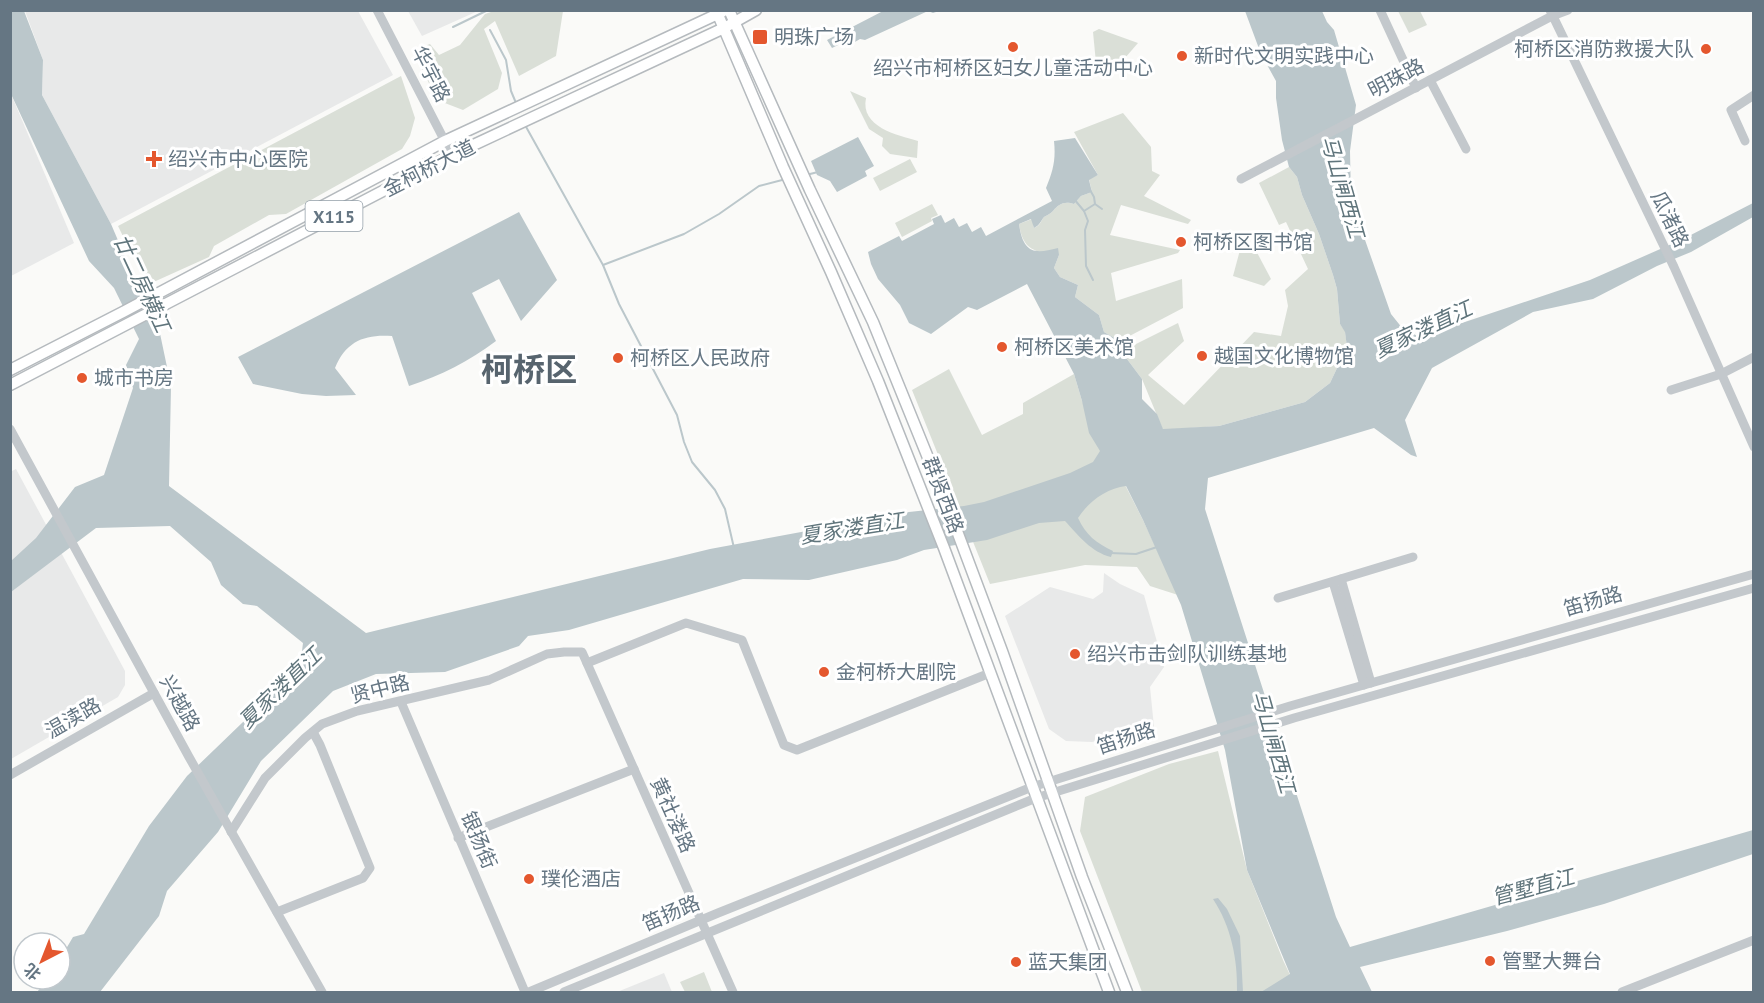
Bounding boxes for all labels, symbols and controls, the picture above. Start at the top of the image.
place label: 明珠广场 [774,24,854,50]
marker: 明珠广场 [751,28,769,46]
place label: 柯桥区消防救援大队 [1514,36,1694,62]
marker: 绍兴市柯桥区妇女儿童活动中心 [1006,40,1020,54]
street label: 华宇路 [406,41,456,107]
marker: 柯桥区消防救援大队 [1699,42,1713,56]
place label: 新时代文明实践中心 [1194,43,1374,69]
marker: 新时代文明实践中心 [1175,49,1189,63]
street label: 明珠路 [1363,52,1429,104]
place label: 绍兴市柯桥区妇女儿童活动中心 [873,55,1153,81]
water label: 马山闸西江 [1316,133,1371,243]
street label: 金柯桥大道 [379,134,479,202]
place label: 绍兴市中心医院 [168,146,308,172]
marker: 绍兴市中心医院 [145,150,163,168]
street label: 瓜渚路 [1645,186,1695,252]
road number: X115 [306,201,362,231]
place label: 柯桥区图书馆 [1193,229,1313,255]
water label: 廿二房横江 [108,230,177,338]
marker: 柯桥区图书馆 [1174,235,1188,249]
water label: 夏家溇直江 [1370,294,1478,363]
place label: 柯桥区美术馆 [1014,334,1134,360]
marker: 柯桥区美术馆 [995,340,1009,354]
place label: 越国文化博物馆 [1214,343,1354,369]
place label: 柯桥区人民政府 [630,345,770,371]
district label: 柯桥区 [481,348,577,390]
marker: 越国文化博物馆 [1195,349,1209,363]
marker: 柯桥区人民政府 [611,351,625,365]
place label: 城市书房 [94,365,174,391]
marker: 城市书房 [75,371,89,385]
street label: 群贤西路 [917,453,969,537]
water label: 夏家溇直江 [798,506,908,550]
street label: 笛扬路 [1561,580,1625,622]
water label: 夏家溇直江 [233,640,329,734]
place label: 绍兴市击剑队训练基地 [1087,641,1287,667]
marker: 绍兴市击剑队训练基地 [1068,647,1082,661]
place label: 金柯桥大剧院 [836,659,956,685]
marker: 金柯桥大剧院 [817,665,831,679]
street label: 贤中路 [348,669,412,709]
street label: 兴越路 [154,670,206,736]
water label: 马山闸西江 [1247,688,1302,798]
street label: 温渎路 [41,692,105,744]
street label: 笛扬路 [1093,716,1159,760]
street label: 黄社溇路 [645,773,701,857]
street label: 银扬街 [455,807,503,873]
water label: 管墅直江 [1489,863,1579,911]
place label: 璞伦酒店 [541,866,621,892]
marker: 璞伦酒店 [522,872,536,886]
street label: 笛扬路 [638,889,704,937]
north arrow [12,931,72,991]
place label: 管墅大舞台 [1502,948,1602,974]
place label: 蓝天集团 [1028,949,1108,975]
marker: 管墅大舞台 [1483,954,1497,968]
marker: 蓝天集团 [1009,955,1023,969]
text: 北 [19,959,45,985]

